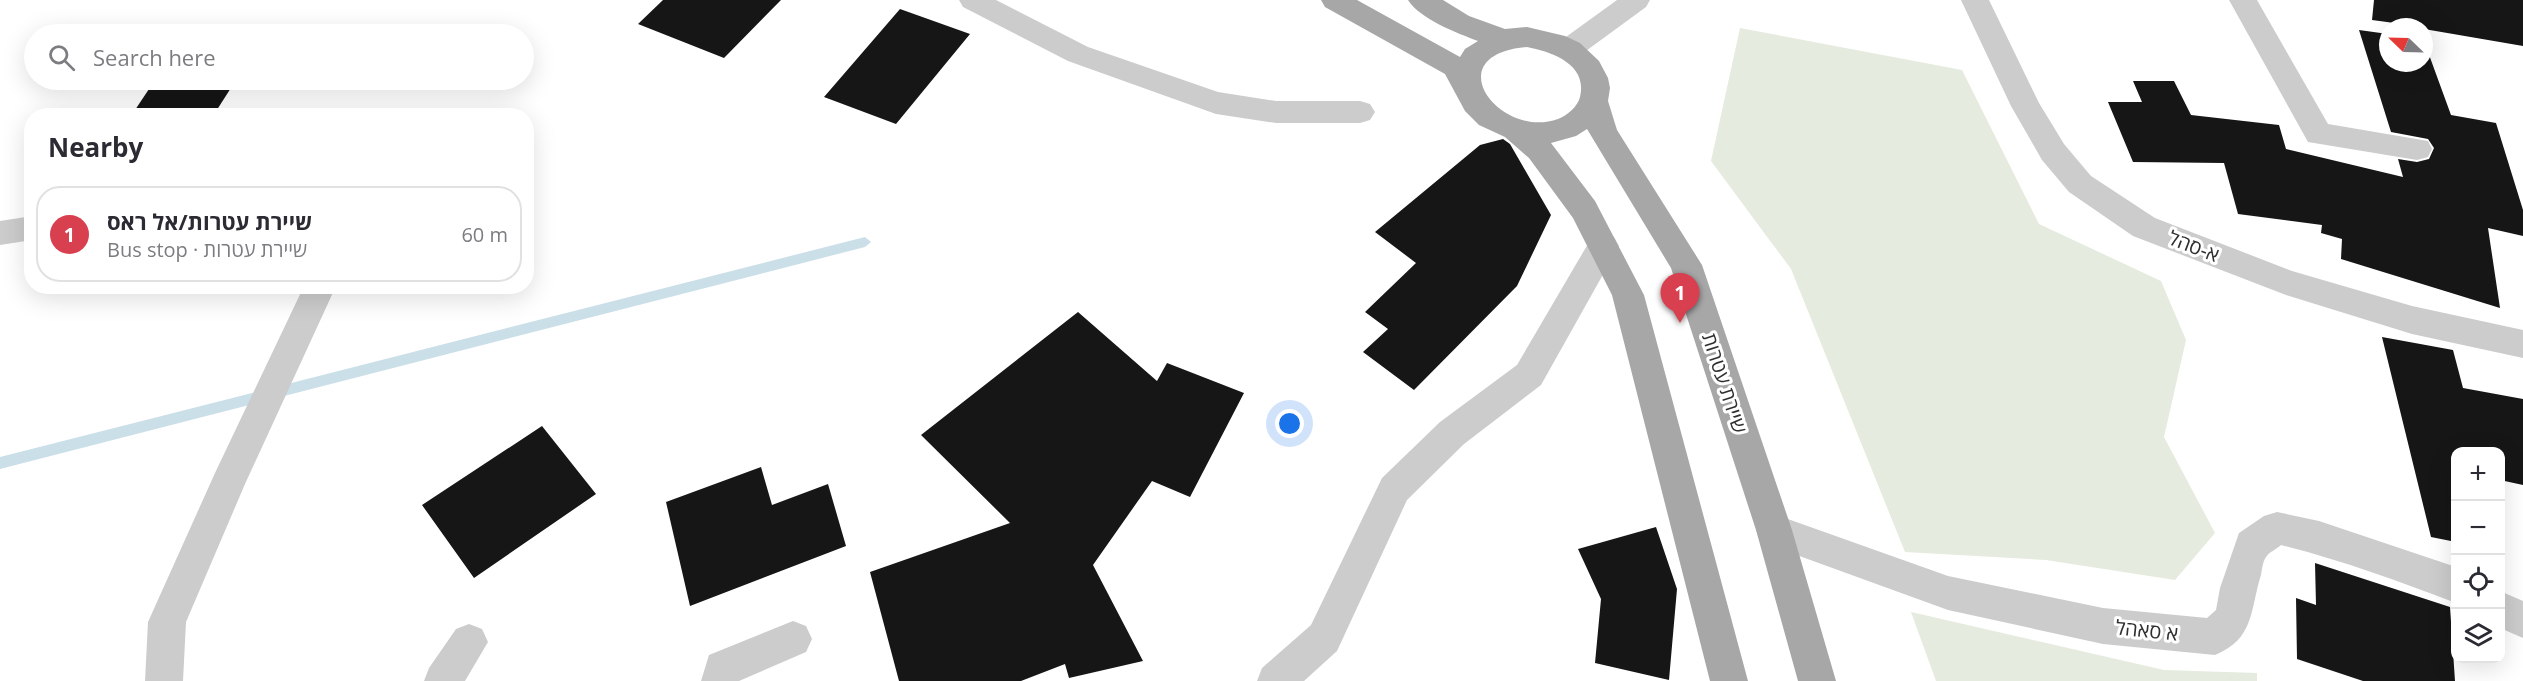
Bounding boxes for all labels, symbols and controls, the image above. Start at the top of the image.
north arrow [2379,18,2433,72]
search box [24,24,534,90]
icon: search [45,41,78,74]
text: Search here [93,42,216,72]
text: Nearby [48,129,143,165]
text: שיירת עטרות/אל ראס [107,206,312,236]
text: 1 [64,221,75,248]
text: 60 m [461,221,508,248]
street label: א-סהל [2165,224,2223,268]
text: Bus stop · שיירת עטרות [107,236,307,263]
pin: 1 [1660,274,1700,323]
street label: שיירת עטרות [1696,330,1754,436]
your location [1275,409,1304,438]
map controls [2451,447,2505,663]
button: + [2451,447,2505,501]
button: − [2451,501,2505,555]
button: locate [2451,555,2505,609]
button: layers [2451,609,2505,663]
street label: א סאהל [2114,613,2180,647]

